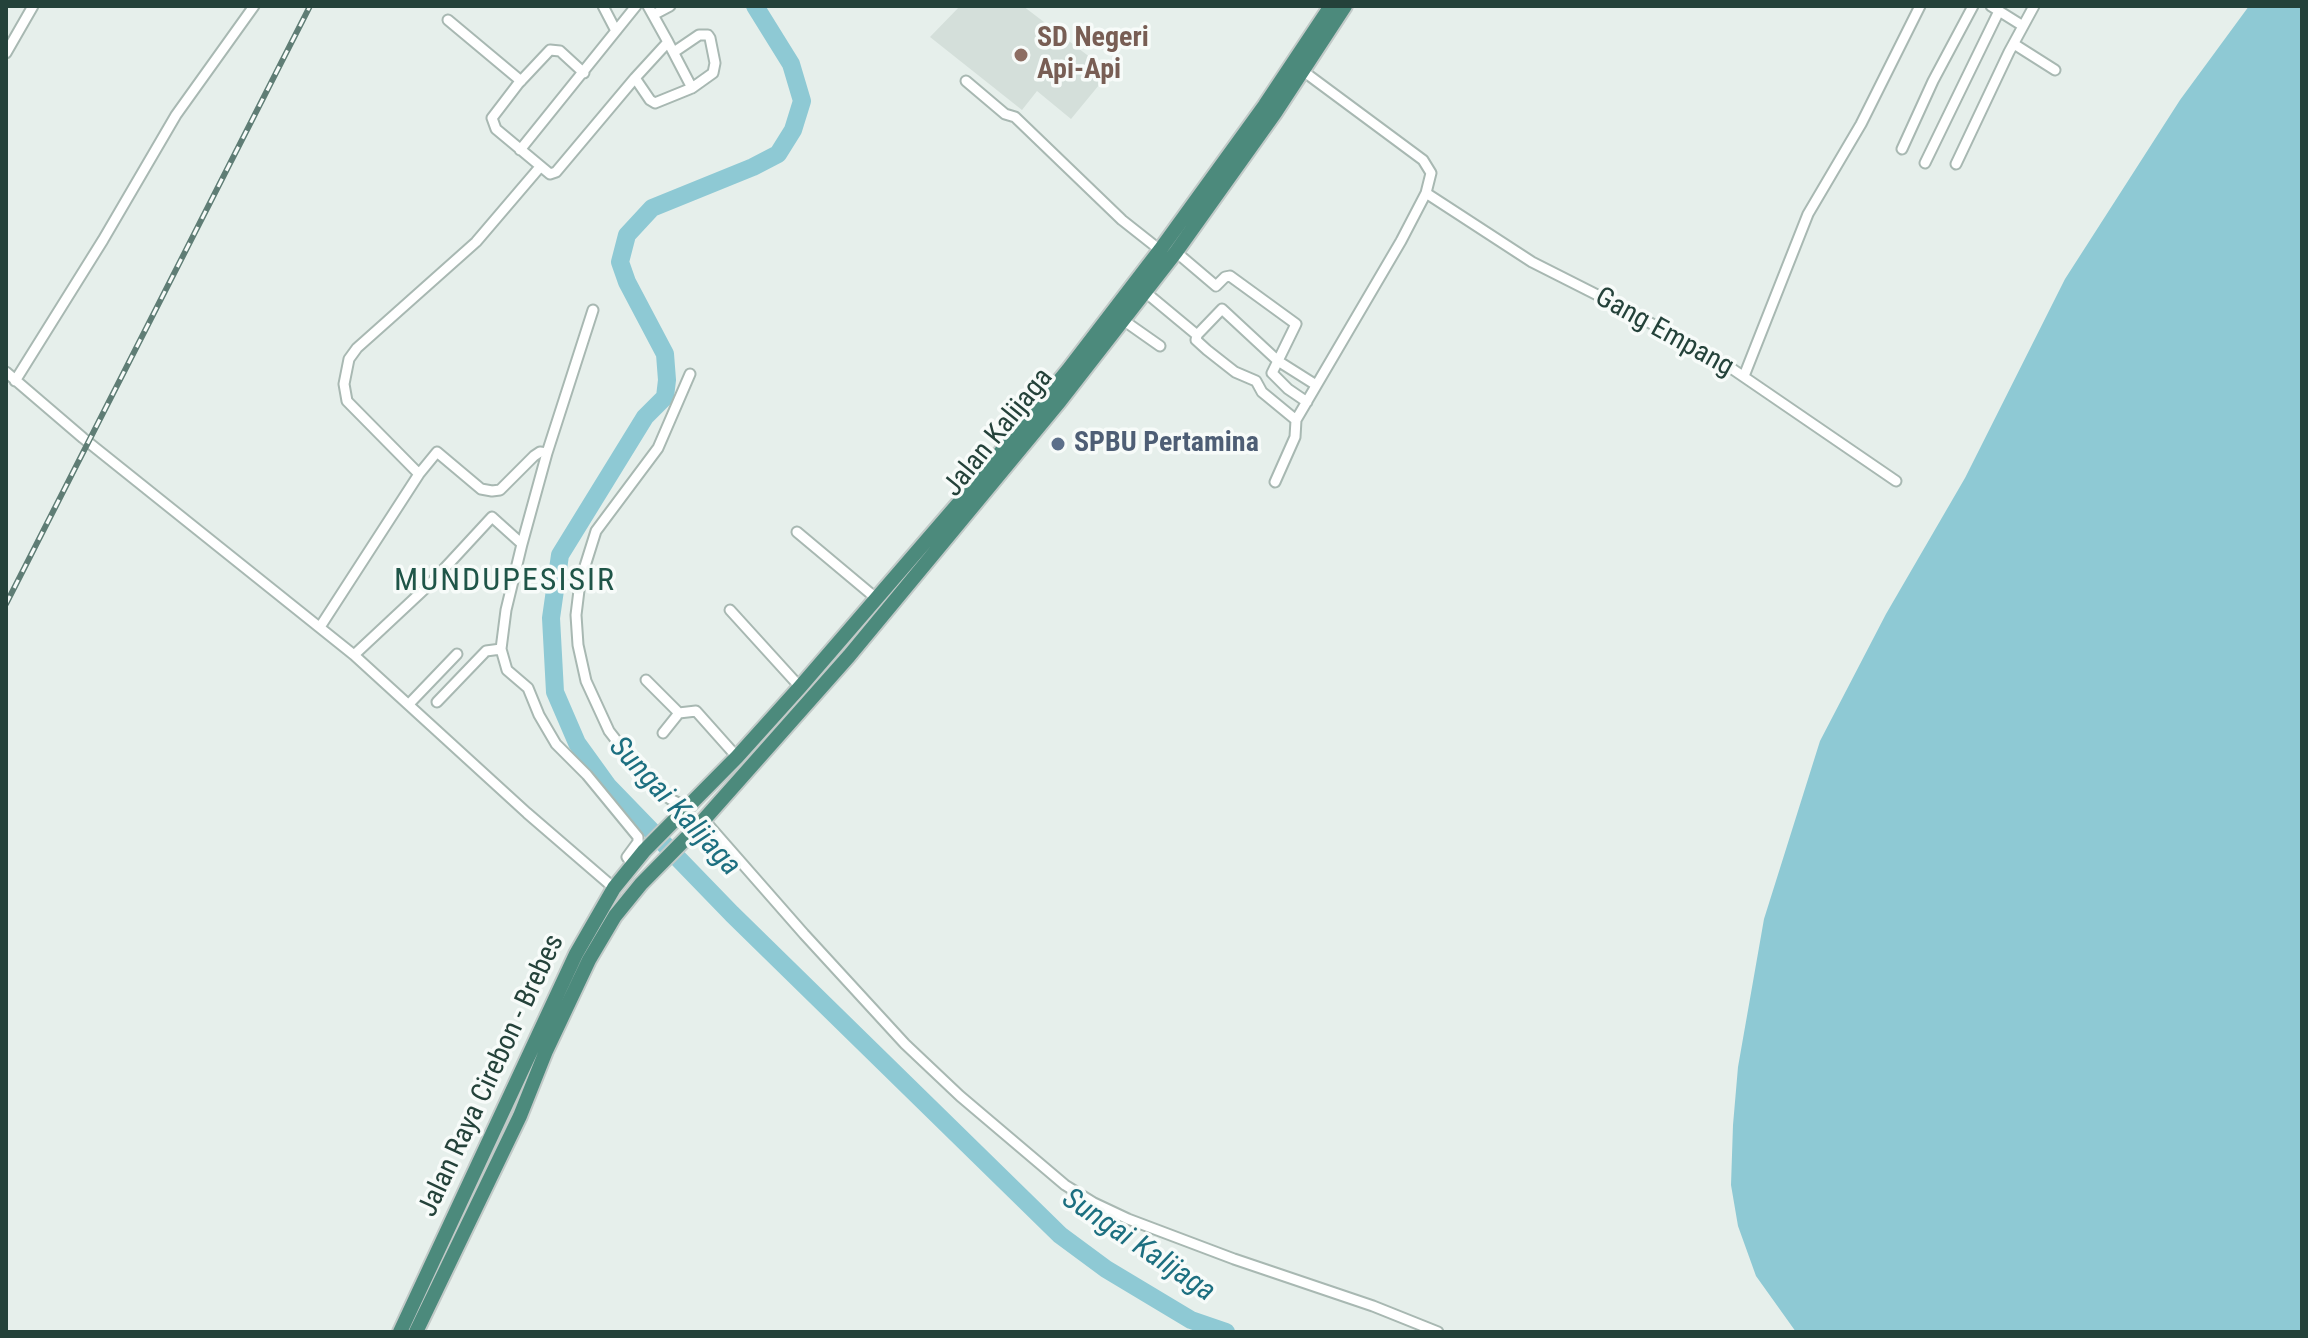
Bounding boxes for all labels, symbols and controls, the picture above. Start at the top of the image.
place label: SD Negeri Api-Api [1037,22,1149,88]
marker: SD Negeri Api-Api [1012,46,1030,64]
street label: Gang Empang [1589,281,1739,385]
street label: Jalan Kalijaga [937,362,1061,504]
place label: SPBU Pertamina [1074,427,1259,461]
marker: SPBU Pertamina [1049,435,1067,453]
district label: MUNDUPESISIR [394,563,616,601]
water label: Sungai Kalijaga [600,730,748,884]
street label: Jalan Raya Cirebon - Brebes [412,930,572,1222]
water label: Sungai Kalijaga [1055,1182,1221,1310]

